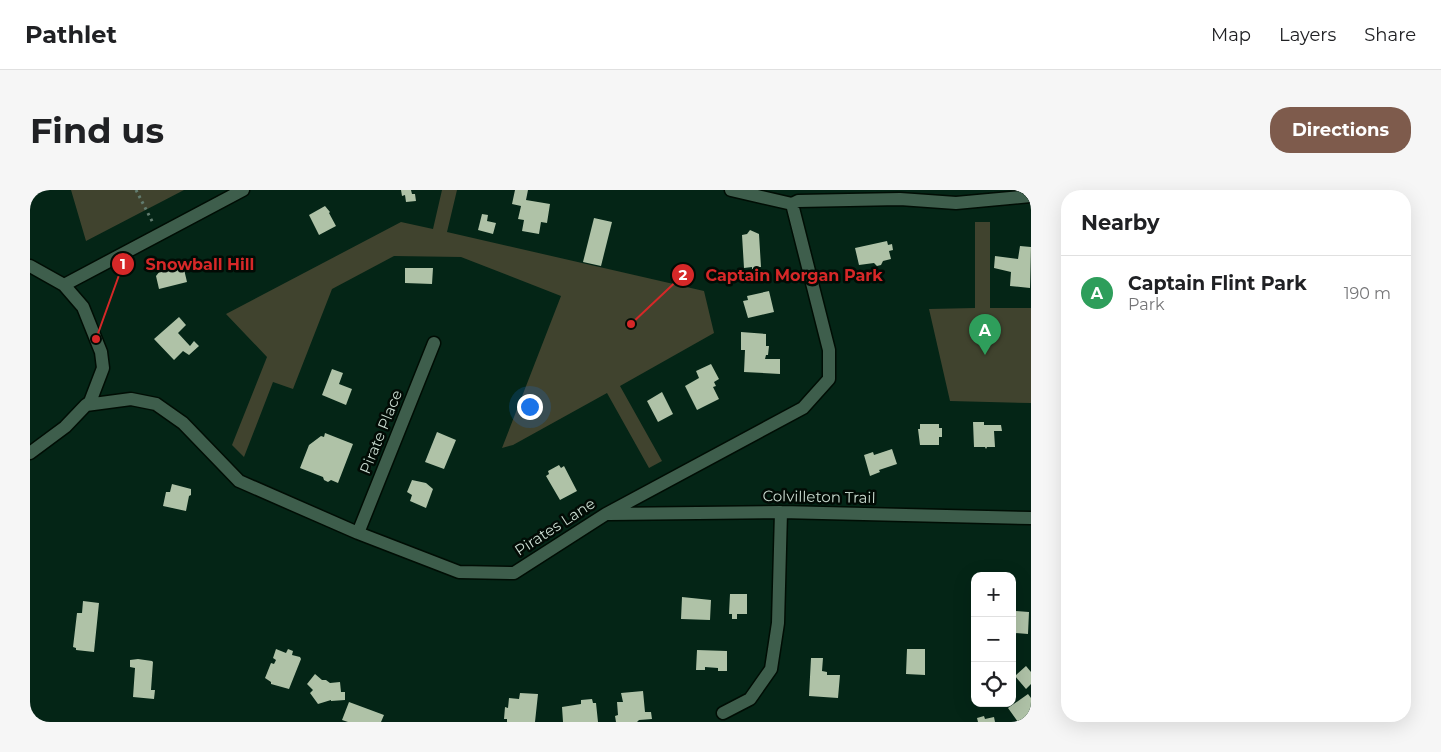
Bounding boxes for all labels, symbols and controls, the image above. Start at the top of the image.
text: Pathlet [25,20,117,49]
text: Map [1211,24,1251,46]
text: Layers [1279,24,1336,46]
text: Share [1364,24,1416,46]
button: Directions [1270,107,1411,153]
text: Find us [30,109,164,152]
text: Nearby [1081,210,1160,235]
callout: Snowball Hill [111,249,264,280]
text: 1 [120,254,126,273]
text: Snowball Hill [146,255,254,274]
callout: Captain Morgan Park [670,260,892,291]
text: 2 [679,265,688,284]
text: Captain Morgan Park [705,266,883,285]
text: Captain Flint Park [1128,272,1307,295]
text: A [1091,284,1103,303]
text: 190 m [1344,284,1391,303]
text: Park [1128,295,1165,314]
pin: A [969,314,1001,355]
street label: Pirate Place [355,387,406,477]
your location [517,394,543,420]
street label: Colvilleton Trail [762,486,876,507]
street label: Pirates Lane [511,494,599,560]
map controls [971,572,1016,707]
button: + [971,572,1016,617]
button: − [971,617,1016,662]
button: locate [971,662,1016,707]

